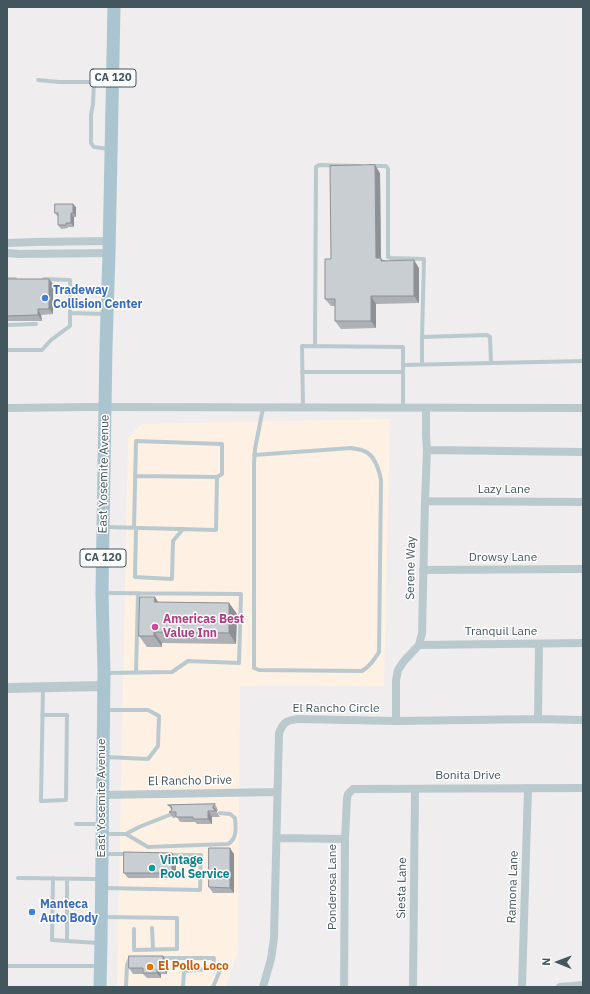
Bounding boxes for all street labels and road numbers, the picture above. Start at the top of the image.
road number: CA 120 [90,69,136,87]
street label: East Yosemite Avenue [96,414,112,534]
street label: Lazy Lane [478,483,530,497]
street label: Serene Way [403,536,419,600]
road number: CA 120 [80,549,126,567]
street label: Drowsy Lane [469,551,537,565]
street label: Tranquil Lane [465,625,537,639]
street label: El Rancho Circle [293,702,379,716]
street label: East Yosemite Avenue [95,738,109,858]
street label: Bonita Drive [435,769,501,783]
street label: El Rancho Drive [148,773,232,789]
street label: Ponderosa Lane [326,844,340,930]
street label: Ramona Lane [505,850,521,924]
street label: Siesta Lane [394,857,410,919]

